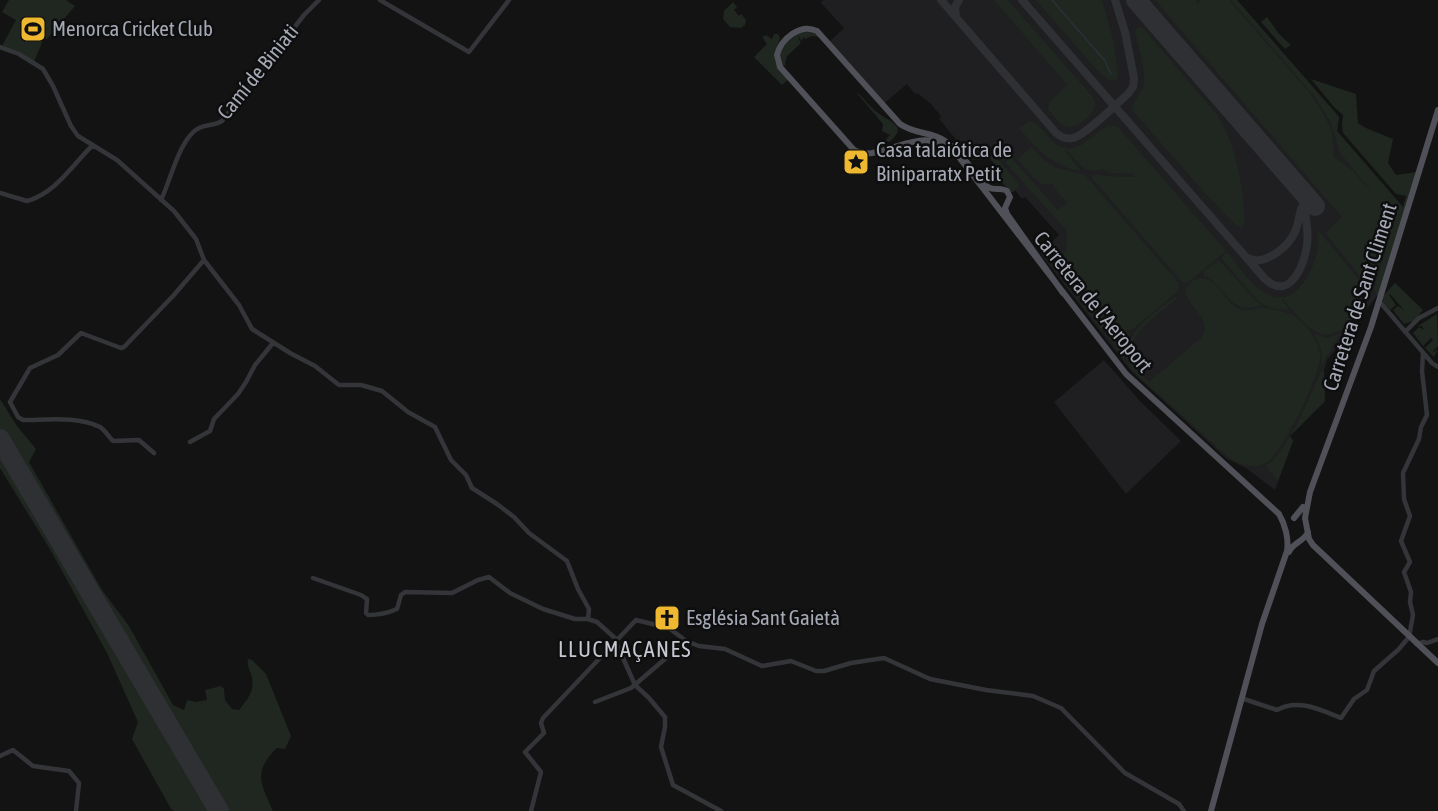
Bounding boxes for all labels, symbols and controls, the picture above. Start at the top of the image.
sports icon: Menorca Cricket Club [18,14,48,44]
place label: Menorca Cricket Club [52,16,213,40]
street label: Camí de Biniati [212,19,303,124]
place label: Casa talaiótica de Biniparratx Petit [876,137,1012,185]
place icon: Casa talaiótica de Biniparratx Petit [841,147,871,177]
street label: Carretera de Sant Climent [1317,200,1401,393]
street label: Carretera de l'Aeroport [1030,226,1158,377]
church icon: Església Sant Gaietà [652,603,682,633]
place label: Església Sant Gaietà [686,605,840,629]
district label: LLUCMAÇANES [558,636,692,662]

